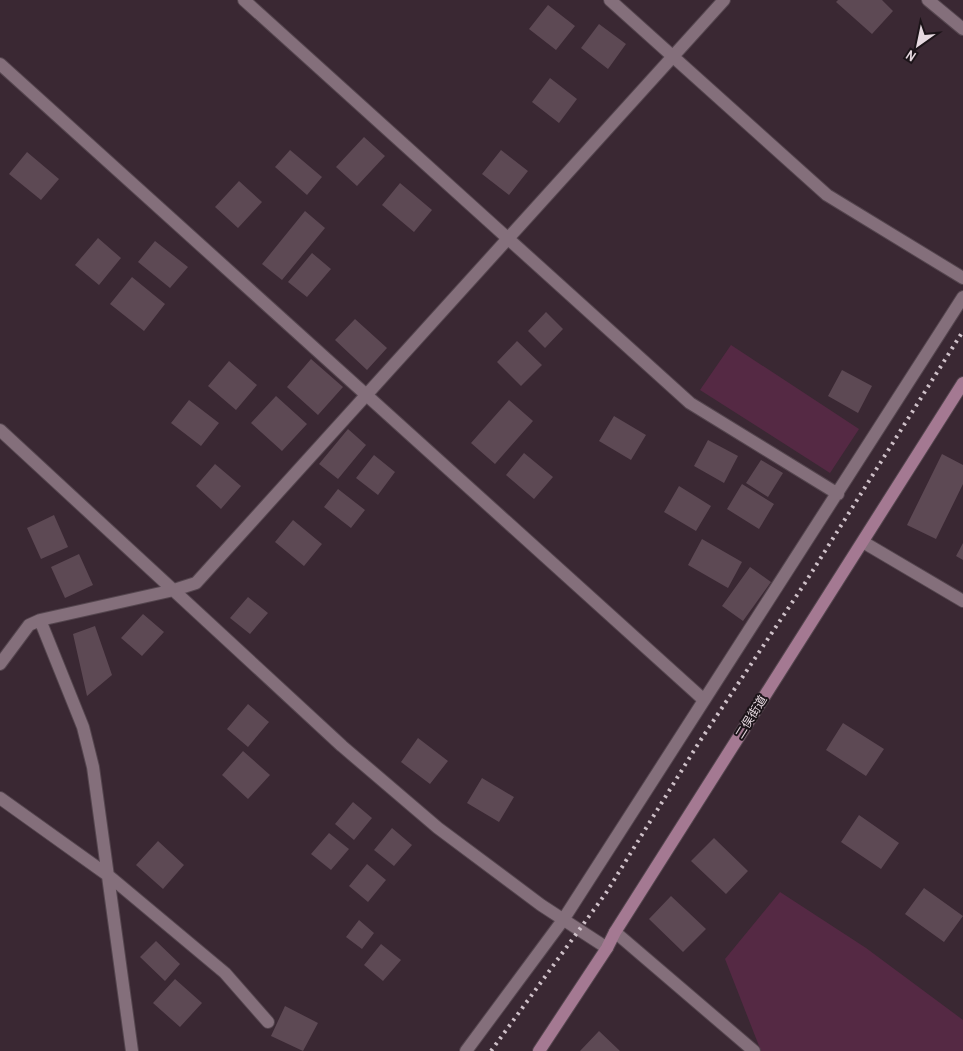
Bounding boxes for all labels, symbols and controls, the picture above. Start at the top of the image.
north arrow [893,20,943,70]
text: N [903,46,919,66]
street label: 二俣街道 [731,692,771,742]

